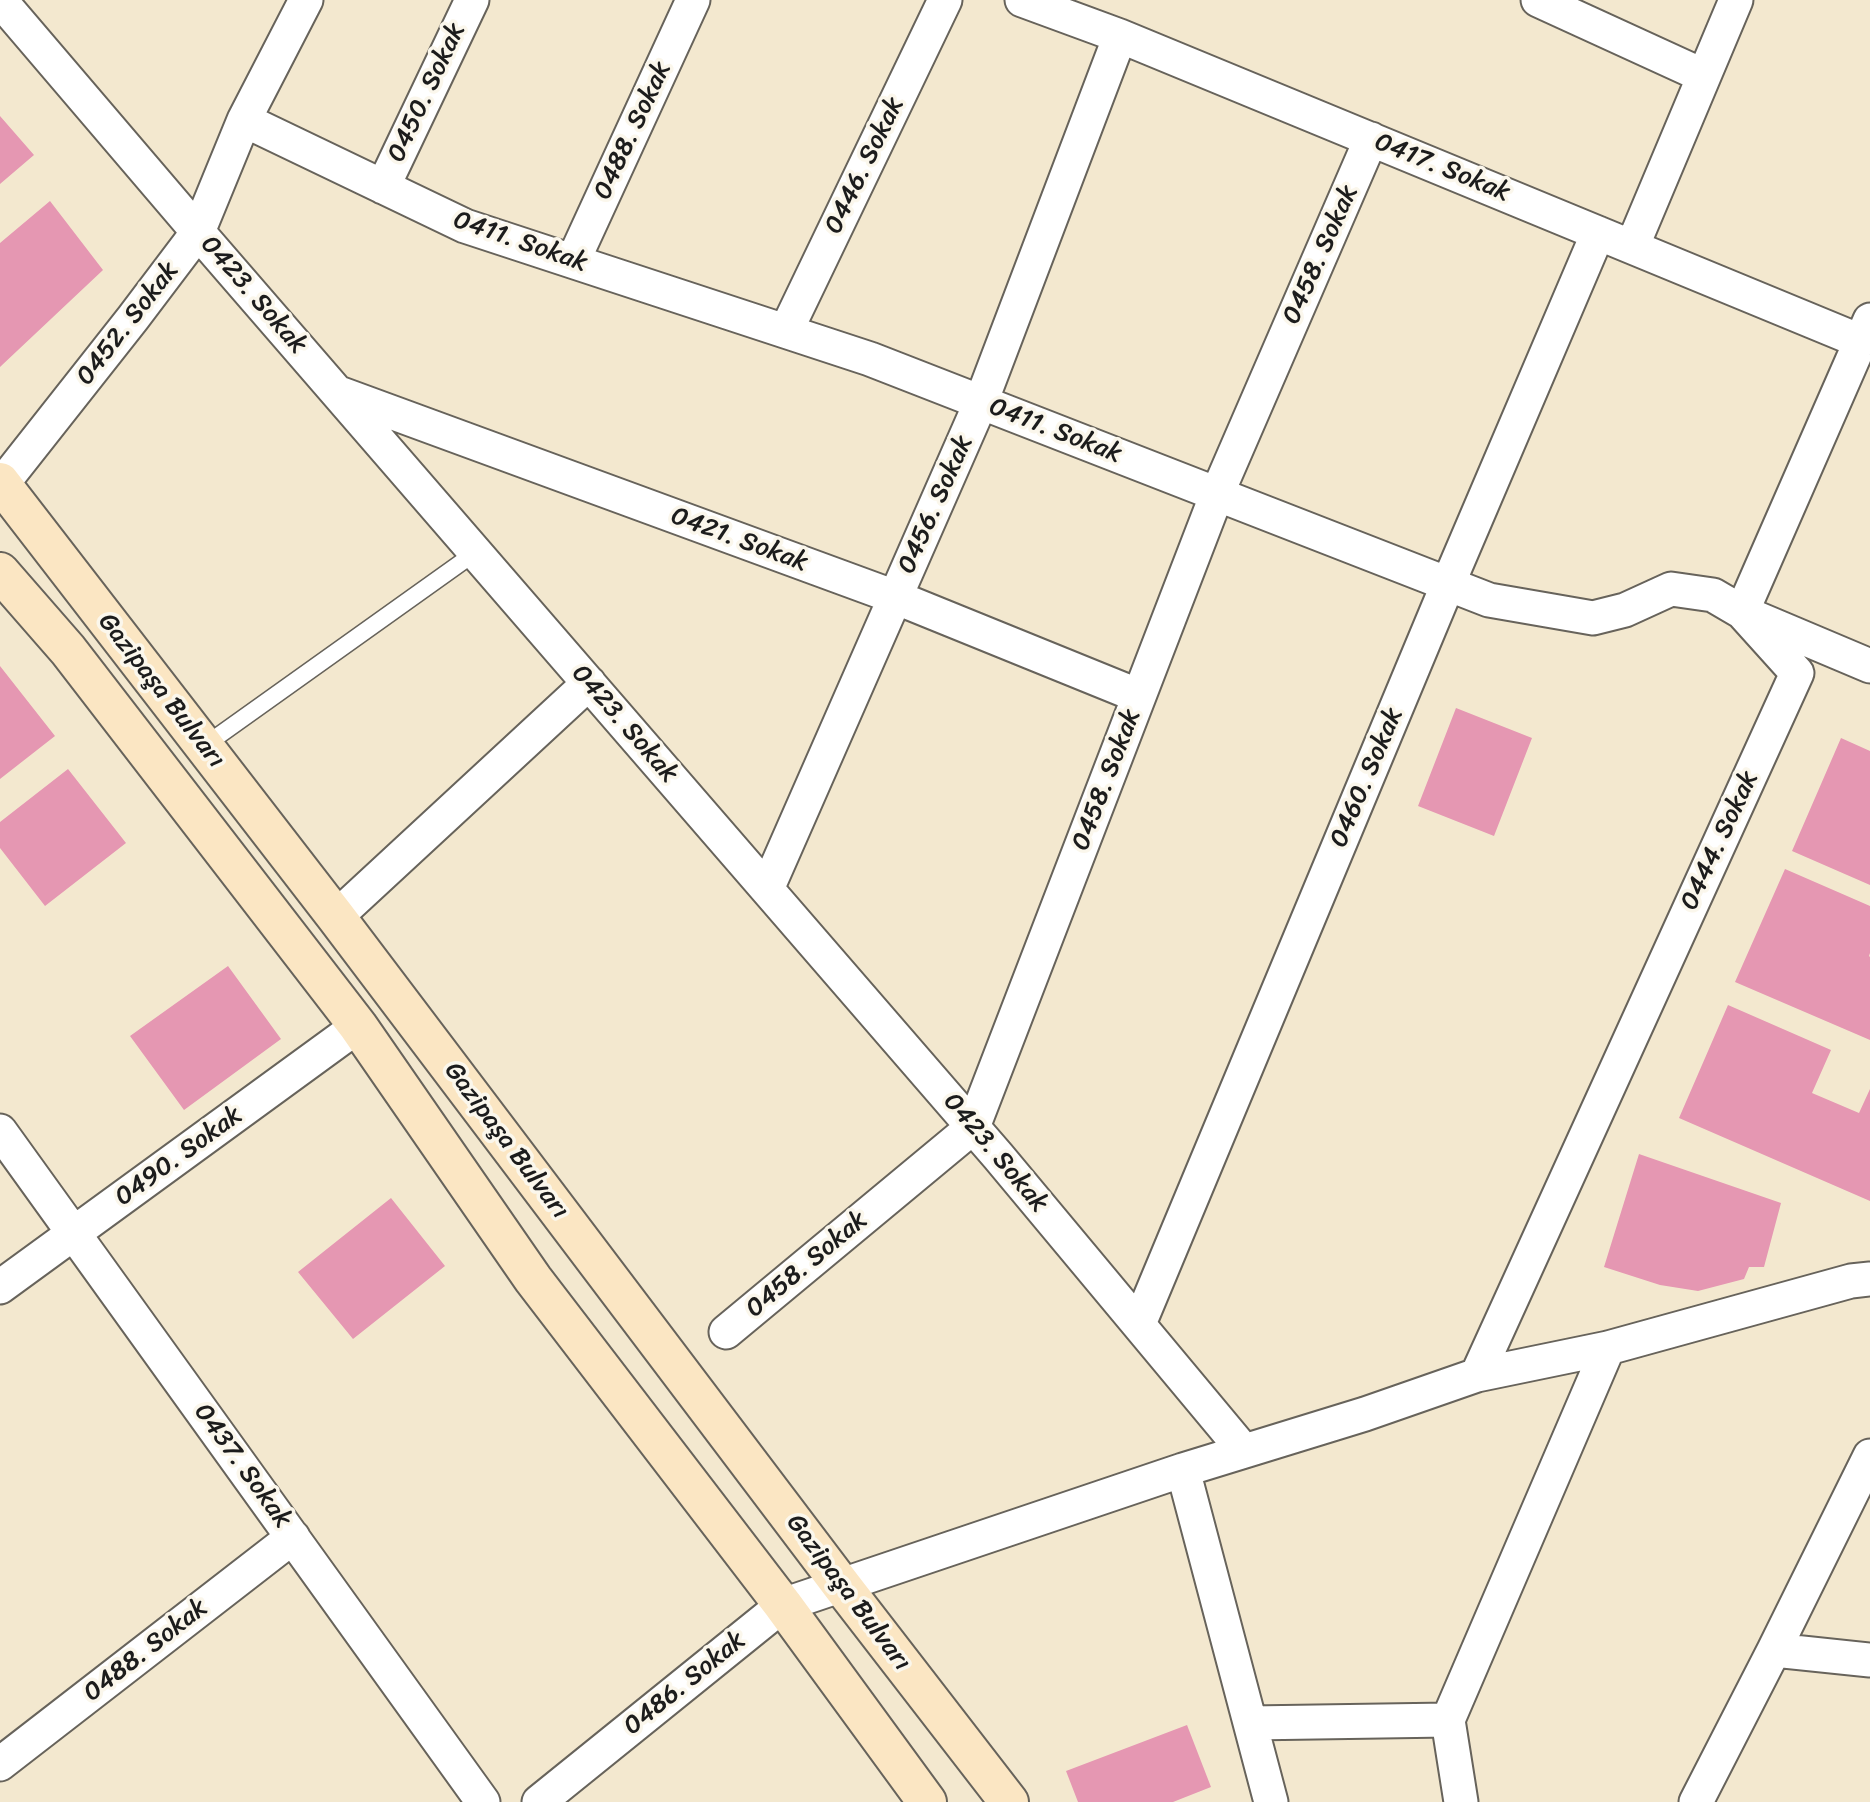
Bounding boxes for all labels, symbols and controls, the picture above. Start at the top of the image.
street label: 0450. Sokak [381,19,473,167]
street label: 0488. Sokak [587,57,679,205]
street label: 0446. Sokak [818,92,912,240]
street label: 0417. Sokak [1370,127,1514,209]
street label: 0458. Sokak [1276,181,1366,329]
street label: 0411. Sokak [449,204,591,280]
street label: 0423. Sokak [193,229,313,361]
street label: 0452. Sokak [70,256,186,392]
street label: 0411. Sokak [984,391,1126,471]
street label: 0456. Sokak [892,431,980,579]
street label: 0421. Sokak [666,501,812,579]
street label: Gazipaşa Bulvarı [91,607,231,775]
street label: 0423. Sokak [564,658,684,790]
street label: 0460. Sokak [1324,703,1410,853]
street label: 0458. Sokak [1066,705,1148,855]
street label: 0444. Sokak [1674,766,1766,916]
street label: Gazipaşa Bulvarı [437,1057,575,1225]
street label: 0423. Sokak [936,1087,1054,1219]
street label: 0490. Sokak [109,1100,249,1214]
street label: 0458. Sokak [740,1205,874,1325]
street label: 0437. Sokak [186,1398,298,1534]
street label: Gazipaşa Bulvarı [779,1509,917,1677]
street label: 0488. Sokak [78,1593,214,1709]
street label: 0486. Sokak [618,1625,752,1743]

